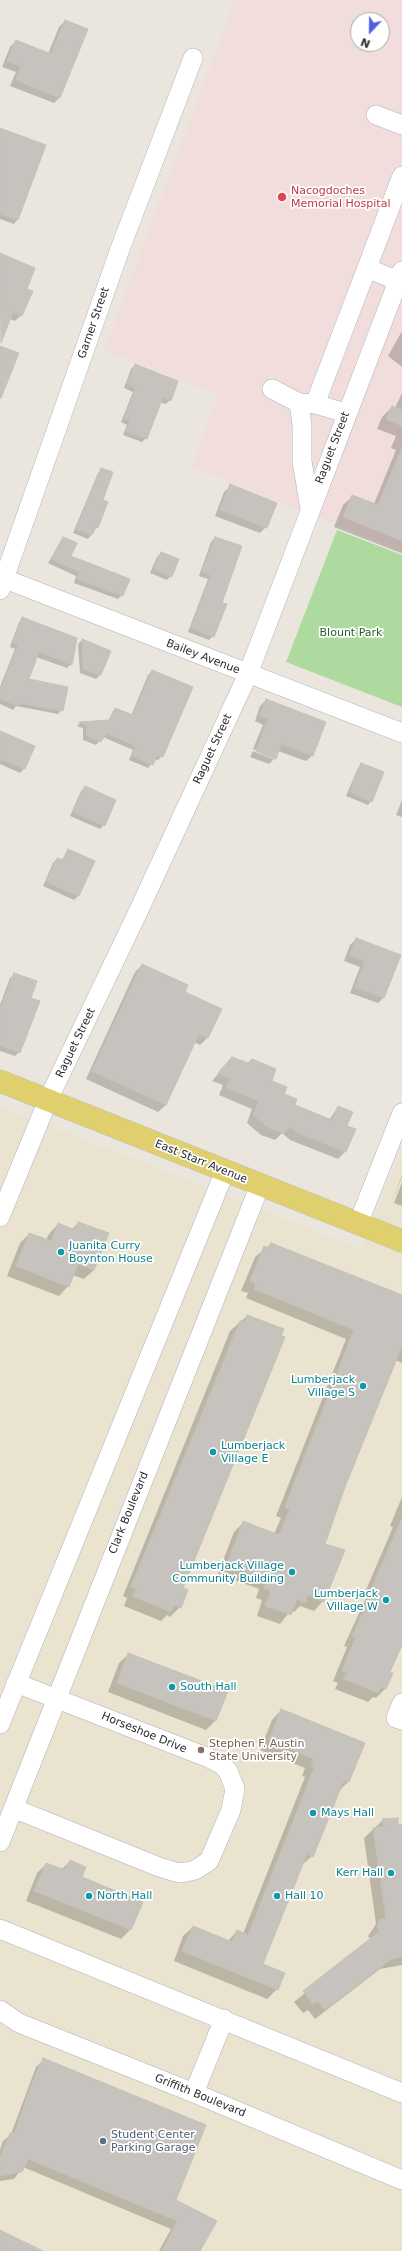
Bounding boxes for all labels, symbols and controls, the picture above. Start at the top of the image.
north arrow [350,12,390,52]
text: N [359,35,372,50]
place label: Nacogdoches Memorial Hospital [291,184,390,210]
marker: Nacogdoches Memorial Hospital [276,191,288,203]
street label: Garner Street [76,286,112,360]
street label: Raguet Street [313,410,353,486]
park label: Blount Park [320,626,382,640]
street label: Bailey Avenue [164,637,242,677]
street label: Raguet Street [191,712,235,786]
street label: Raguet Street [53,1006,99,1080]
street label: East Starr Avenue [153,1137,249,1187]
place label: Juanita Curry Boynton House [69,1239,153,1265]
marker: Juanita Curry Boynton House [56,1247,66,1257]
place label: Lumberjack Village S [291,1373,355,1399]
marker: Lumberjack Village S [358,1381,368,1391]
place label: Lumberjack Village E [221,1439,285,1465]
marker: Lumberjack Village E [208,1447,218,1457]
street label: Clark Boulevard [106,1470,152,1556]
place label: Lumberjack Village Community Building [172,1559,284,1585]
marker: Lumberjack Village Community Building [287,1567,297,1577]
place label: Lumberjack Village W [314,1587,378,1613]
marker: Lumberjack Village W [381,1595,391,1605]
place label: South Hall [180,1680,237,1694]
marker: South Hall [167,1682,177,1692]
street label: Horseshoe Drive [99,1710,189,1756]
place label: Stephen F. Austin State University [209,1737,304,1763]
marker: Stephen F. Austin State University [196,1745,206,1755]
place label: Mays Hall [321,1806,374,1820]
marker: Mays Hall [308,1808,318,1818]
place label: Kerr Hall [336,1866,383,1880]
marker: Kerr Hall [386,1868,396,1878]
place label: North Hall [97,1889,152,1903]
place label: Hall 10 [285,1889,324,1903]
marker: North Hall [84,1891,94,1901]
marker: Hall 10 [272,1891,282,1901]
street label: Griffith Boulevard [152,2072,248,2120]
place label: Student Center Parking Garage [111,2128,196,2154]
marker: Student Center Parking Garage [98,2136,108,2146]

